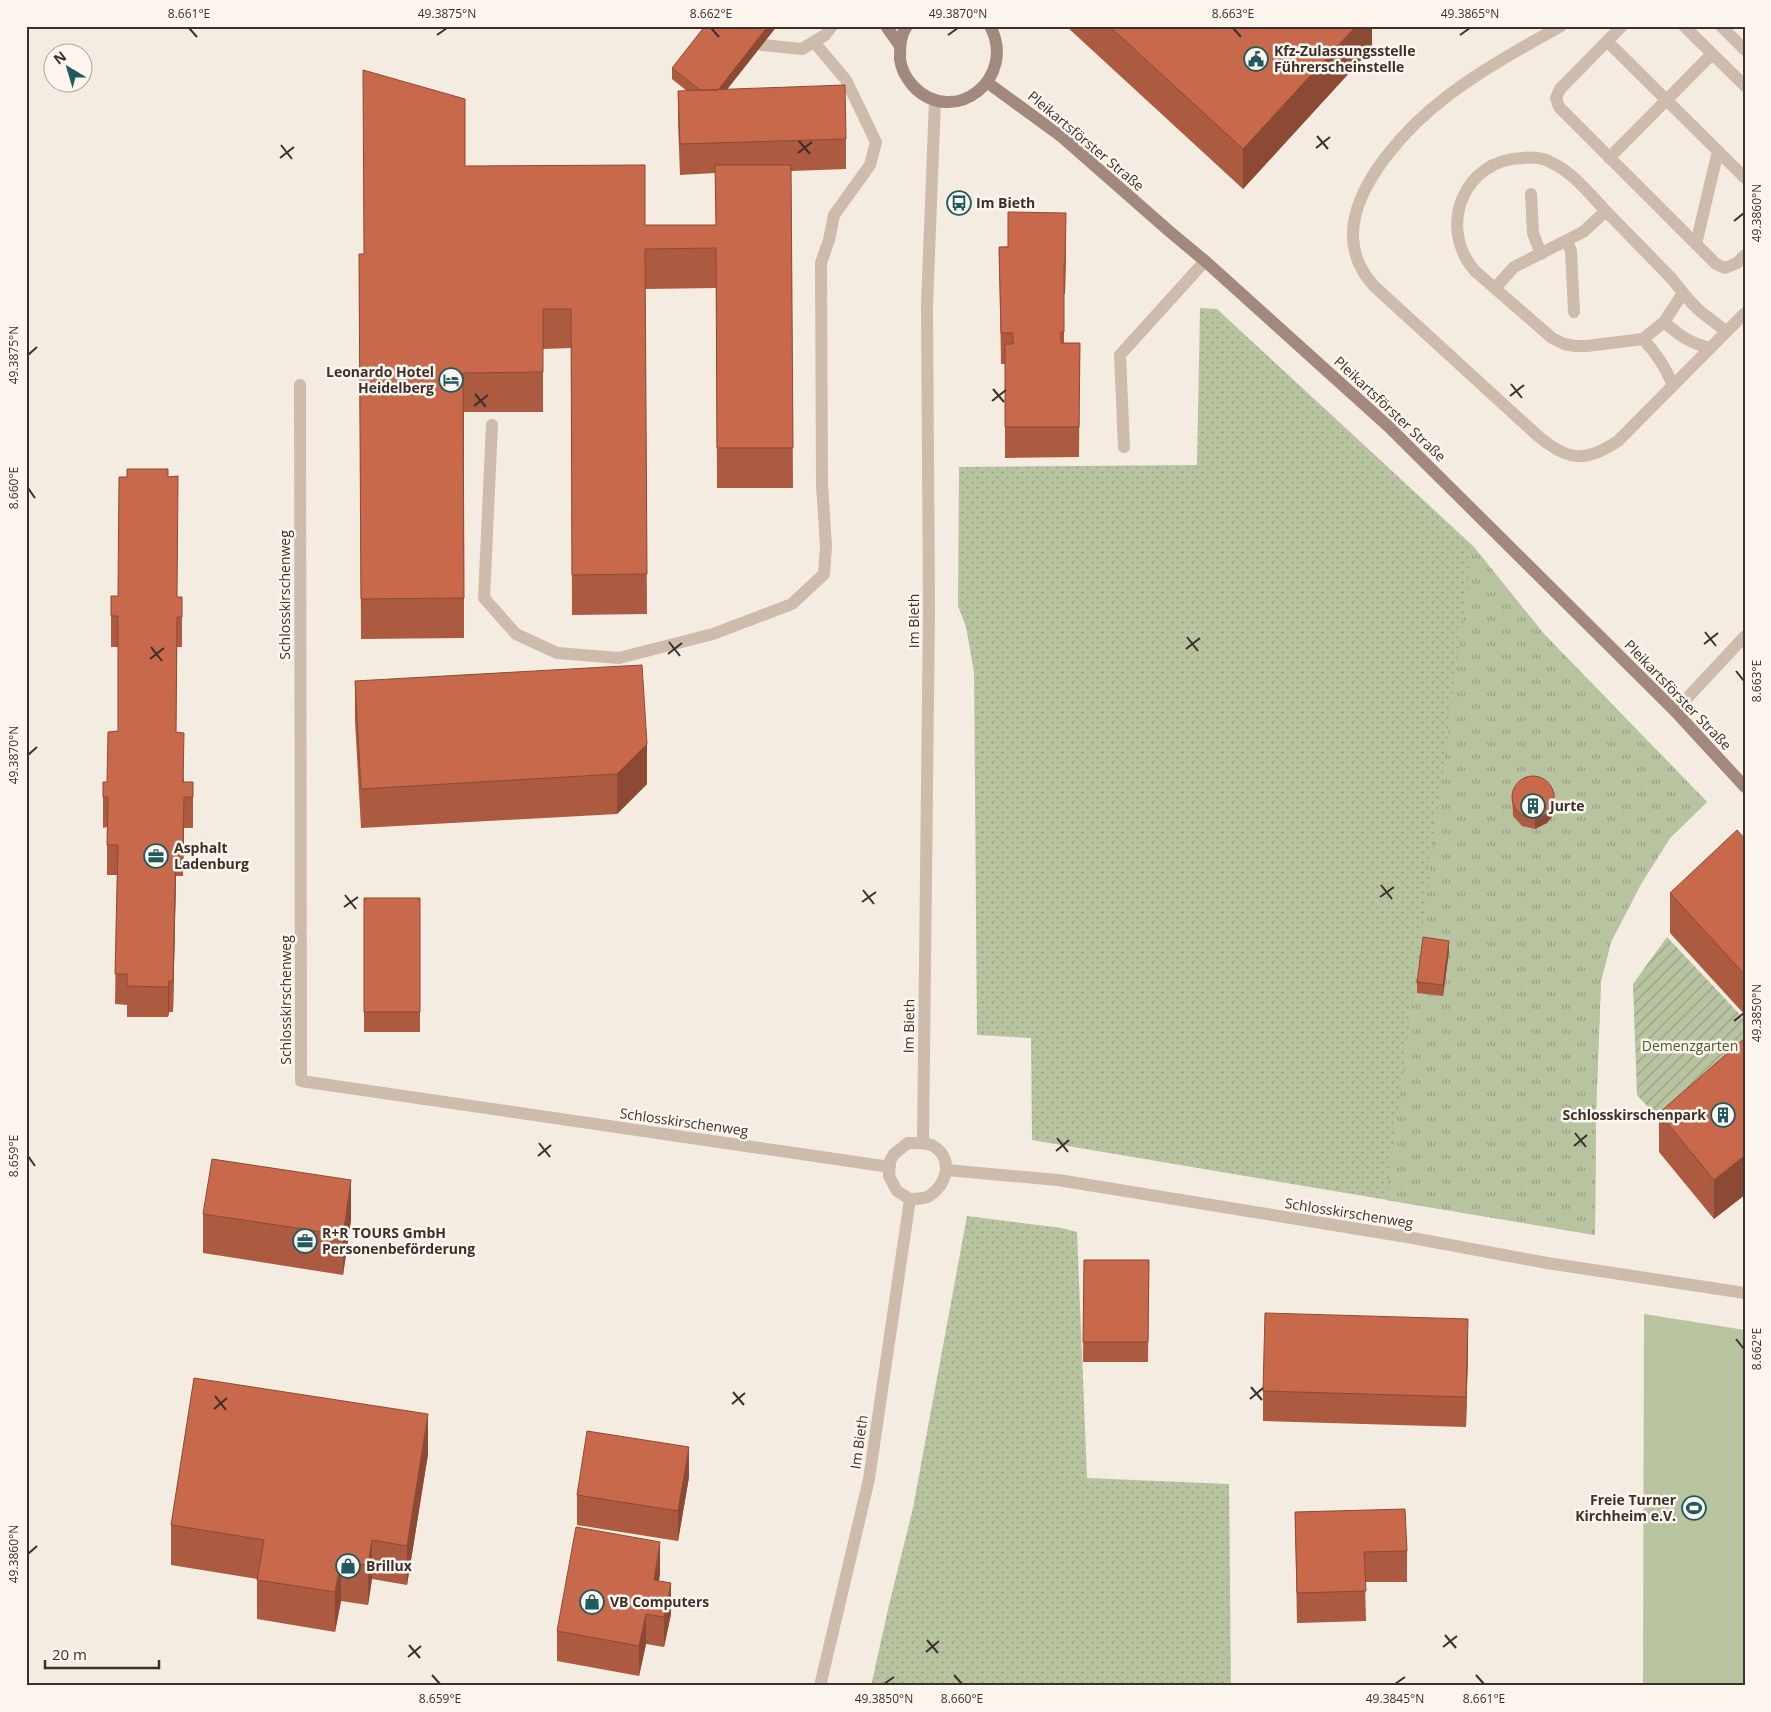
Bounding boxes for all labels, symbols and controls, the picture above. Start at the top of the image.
text: 8.661°E [168,5,210,22]
text: 49.3875°N [418,5,476,22]
text: 8.662°E [690,5,732,22]
text: 49.3870°N [929,5,987,22]
text: 8.663°E [1212,5,1254,22]
text: 49.3865°N [1441,5,1499,22]
place label: Kfz-Zulassungsstelle Führerscheinstelle [1274,41,1415,76]
north arrow [42,42,92,92]
text: N [49,46,70,68]
public building icon: Kfz-Zulassungsstelle Führerscheinstelle [1243,46,1269,72]
street label: Pleikartsförster Straße [1024,86,1149,195]
text: 49.3860°N [1748,184,1765,242]
bus stop icon: Im Bieth [946,190,972,216]
place label: Im Bieth [976,193,1035,212]
text: 49.3875°N [5,326,22,384]
street label: Pleikartsförster Straße [1330,352,1450,466]
place label: Leonardo Hotel Heidelberg [326,362,434,397]
hotel icon: Leonardo Hotel Heidelberg [438,367,464,393]
text: 8.660°E [5,467,22,509]
street label: Schlosskirschenweg [275,530,294,660]
street label: Im Bieth [904,594,923,648]
street label: Pleikartsförster Straße [1621,635,1736,754]
text: 8.663°E [1748,660,1765,702]
text: 49.3870°N [5,726,22,784]
building icon: Jurte [1520,793,1546,819]
place label: Jurte [1548,796,1585,815]
place label: Asphalt Ladenburg [174,838,249,873]
office icon: Asphalt Ladenburg [143,843,169,869]
street label: Schlosskirschenweg [276,935,295,1065]
text: 49.3850°N [1748,984,1765,1042]
street label: Im Bieth [899,999,918,1053]
park label: Demenzgarten [1642,1036,1738,1055]
building icon: Schlosskirschenpark [1710,1102,1736,1128]
street label: Schlosskirschenweg [619,1103,750,1140]
place label: Schlosskirschenpark [1563,1105,1706,1124]
text: 8.659°E [5,1135,22,1177]
street label: Schlosskirschenweg [1284,1193,1415,1232]
place label: R+R TOURS GmbH Personenbeförderung [322,1223,475,1258]
office icon: R+R TOURS GmbH Personenbeförderung [292,1228,318,1254]
text: 8.662°E [1748,1328,1765,1370]
street label: Im Bieth [845,1414,872,1470]
place label: Freie Turner Kirchheim e.V. [1575,1490,1677,1525]
sports icon: Freie Turner Kirchheim e.V. [1681,1495,1707,1521]
text: 49.3860°N [5,1525,22,1583]
shop icon: Brillux [335,1553,361,1579]
place label: Brillux [366,1556,413,1575]
shop icon: VB Computers [579,1589,605,1615]
place label: VB Computers [610,1592,709,1611]
scale bar [45,1637,159,1669]
text: 20 m [52,1644,87,1664]
text: 8.659°E [419,1690,461,1707]
text: 49.3850°N [855,1690,913,1707]
text: 8.660°E [941,1690,983,1707]
text: 49.3845°N [1366,1690,1424,1707]
text: 8.661°E [1463,1690,1505,1707]

